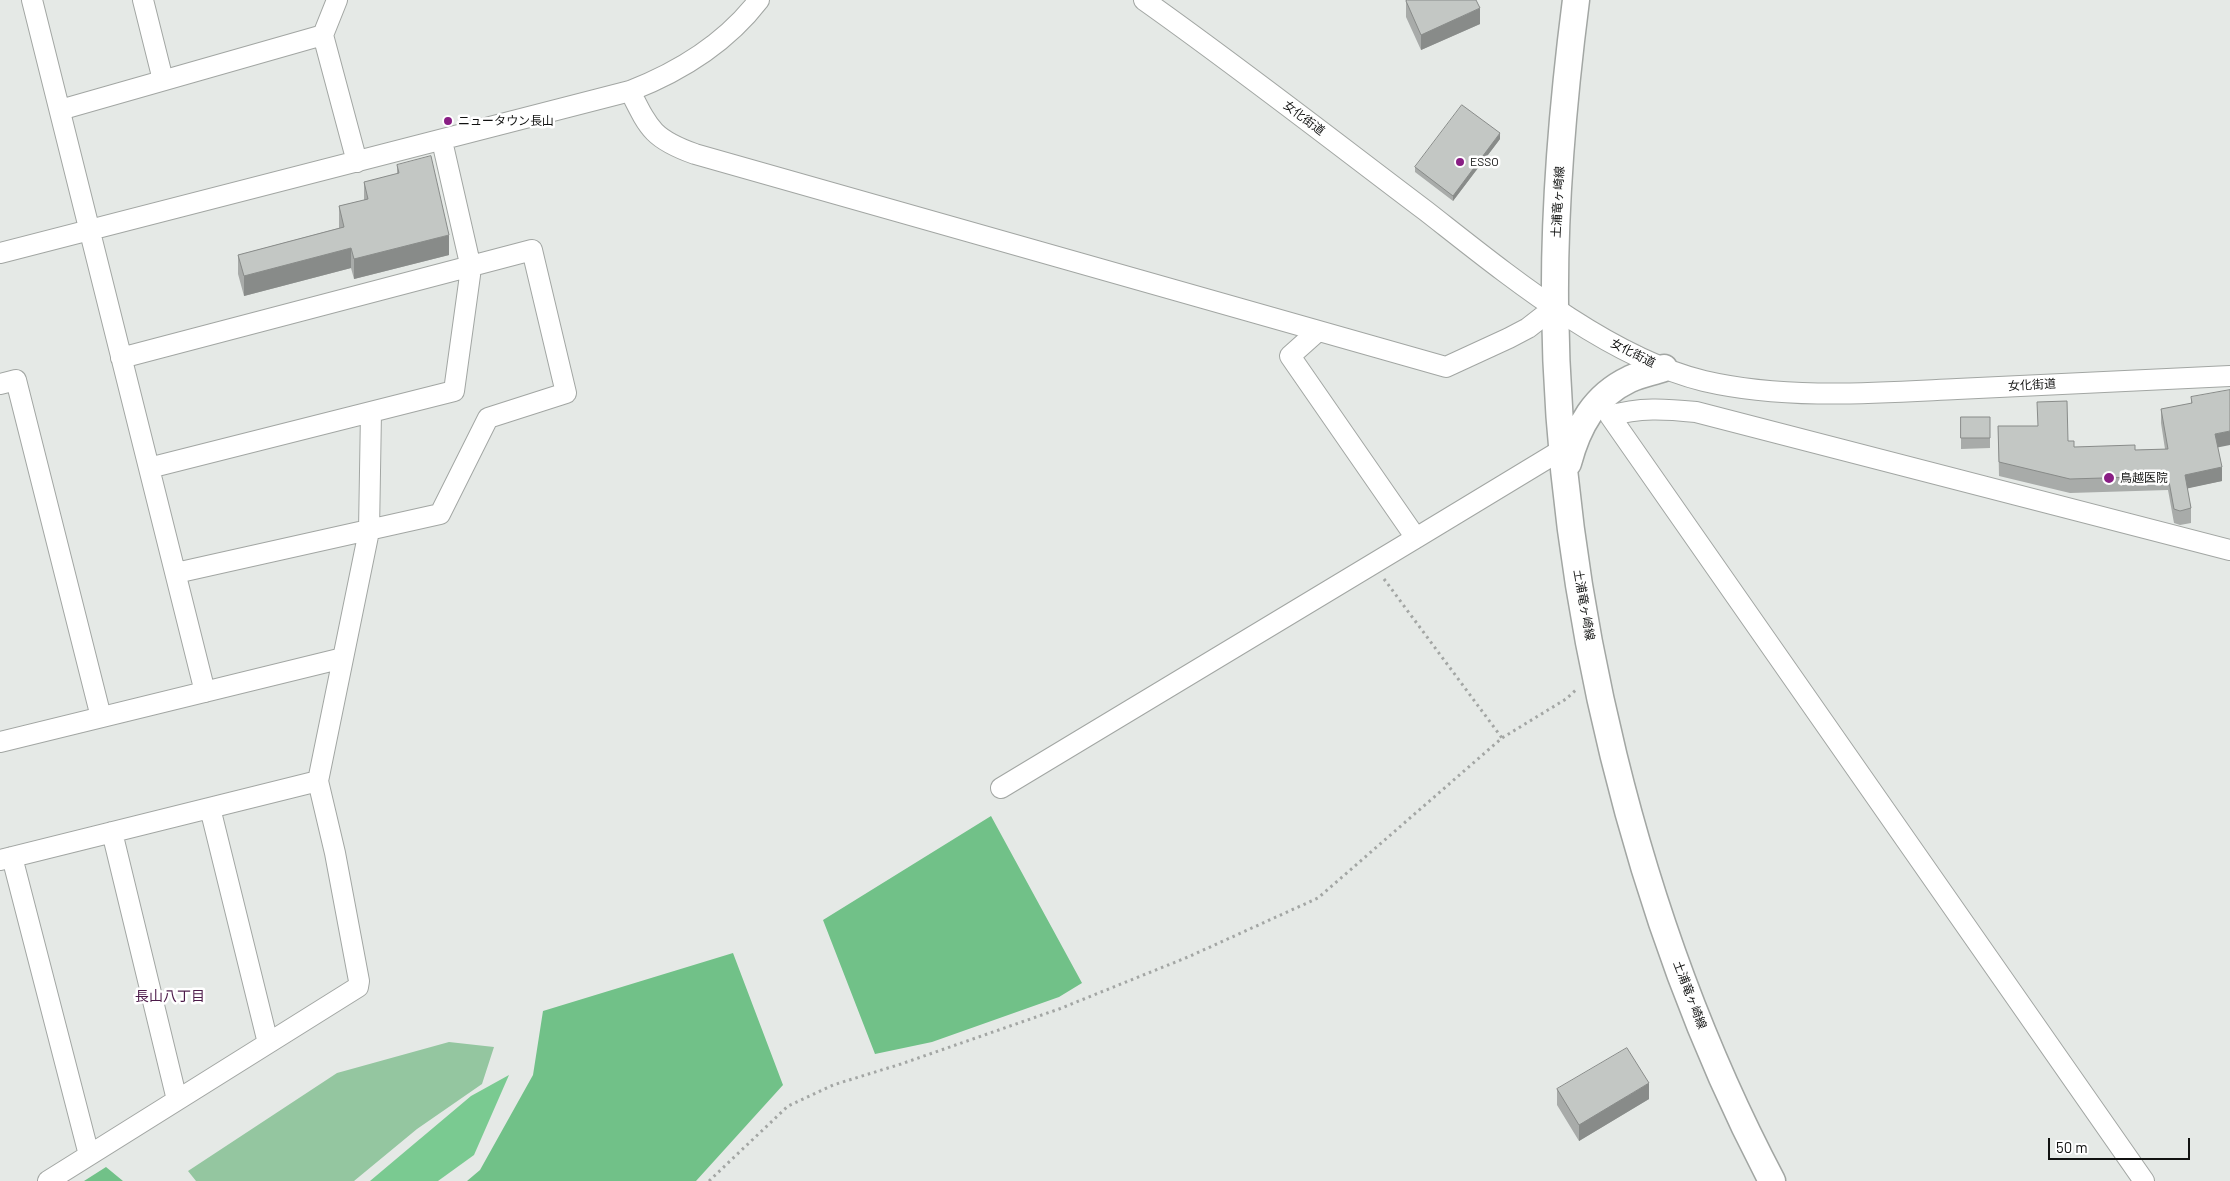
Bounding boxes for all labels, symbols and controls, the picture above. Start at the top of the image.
street label: 女化街道 [1280,98,1328,138]
place label: ニュータウン長山 [458,114,554,128]
marker: ニュータウン長山 [442,115,454,127]
place label: ESSO [1470,155,1499,169]
marker: ESSO [1454,156,1466,168]
street label: 土浦竜ヶ崎線 [1549,166,1567,238]
street label: 女化街道 [1608,336,1658,370]
street label: 女化街道 [2008,377,2056,393]
marker: 鳥越医院 [2102,471,2116,485]
place label: 鳥越医院 [2120,471,2168,485]
street label: 土浦竜ヶ崎線 [1571,568,1597,642]
street label: 土浦竜ヶ崎線 [1670,959,1710,1031]
district label: 長山八丁目 [135,988,205,1004]
scale bar [2050,1128,2192,1160]
text: 50 m [2056,1138,2088,1156]

